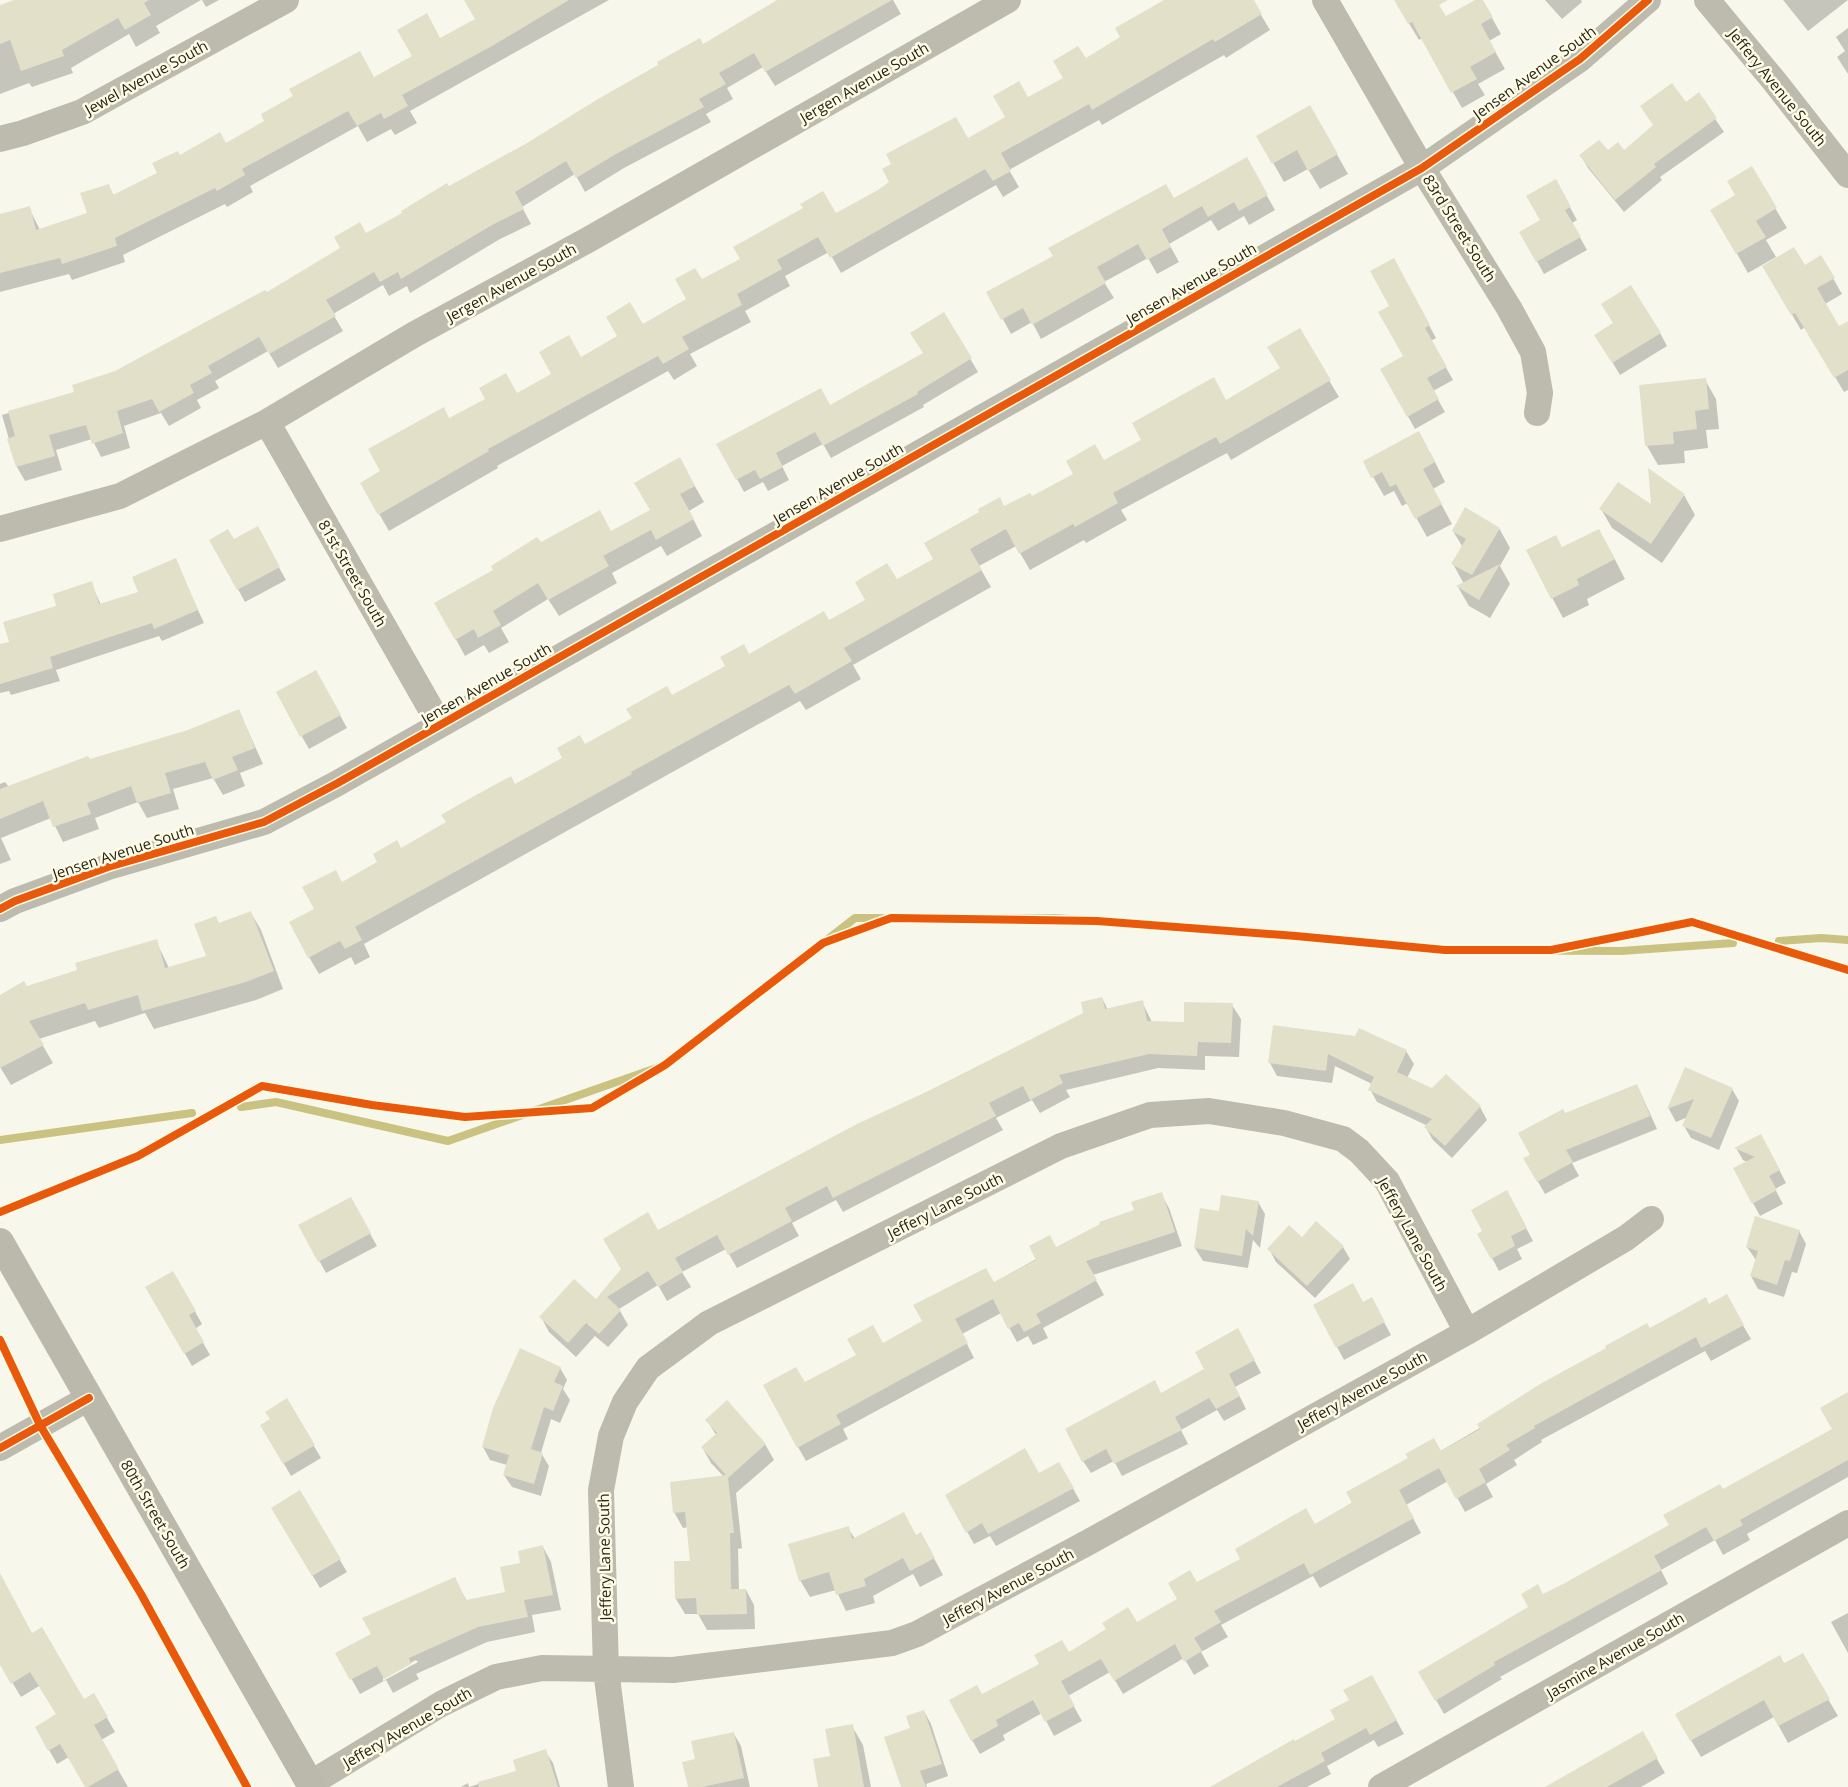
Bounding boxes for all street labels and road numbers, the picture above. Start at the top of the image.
street label: Jensen Avenue South [1467,21,1600,125]
street label: Jeffery Avenue South [1723,23,1832,150]
street label: Jewel Avenue South [79,35,211,120]
street label: Jergen Avenue South [794,37,932,128]
street label: 83rd Street South [1419,170,1501,286]
street label: Jensen Avenue South [1120,237,1260,330]
street label: Jergen Avenue South [441,238,579,327]
street label: Jensen Avenue South [767,437,907,530]
street label: 81st Street South [314,516,392,630]
street label: Jensen Avenue South [415,637,555,730]
street label: Jensen Avenue South [48,819,196,884]
street label: Jeffery Lane South [882,1167,1006,1244]
street label: Jeffery Lane South [1372,1172,1453,1294]
street label: Jeffery Avenue South [1292,1346,1431,1435]
street label: 80th Street South [117,1456,195,1572]
street label: Jeffery Lane South [593,1493,615,1623]
street label: Jeffery Avenue South [937,1543,1077,1630]
street label: Jasmine Avenue South [1541,1607,1687,1704]
street label: Jeffery Avenue South [337,1682,475,1773]

